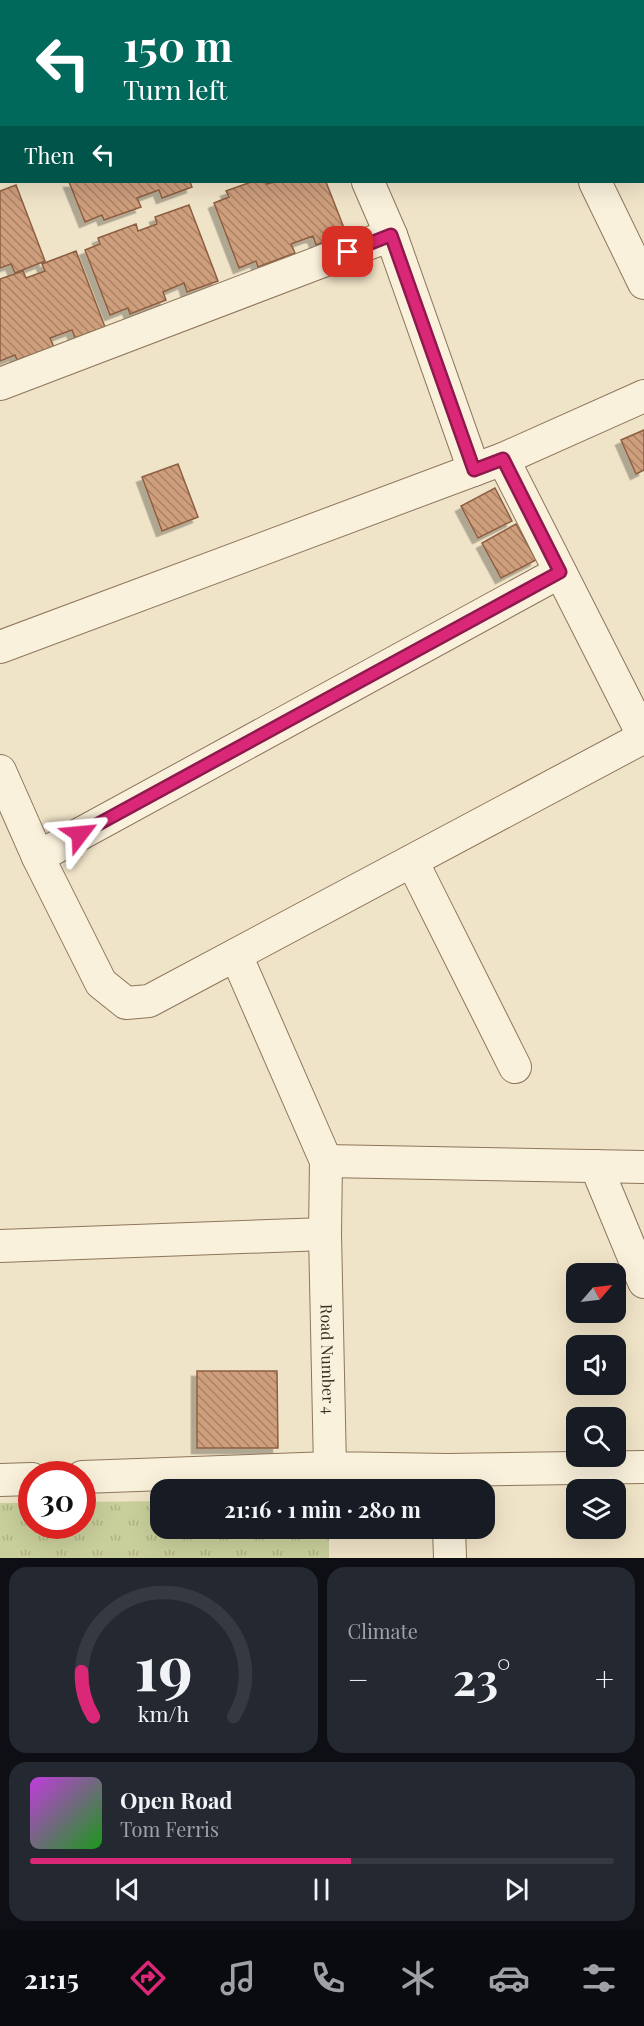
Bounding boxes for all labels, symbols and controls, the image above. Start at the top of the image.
text: 150 m [123,17,233,73]
icon: left [24,24,102,102]
text: Turn left [123,71,227,107]
icon: left [87,138,120,171]
text: Then [24,140,75,170]
pin [322,226,373,277]
icon: arrive [331,235,364,268]
position arrow [48,802,112,866]
north arrow [566,1263,626,1323]
map controls [566,1263,626,1539]
street label: Road Number 4 [316,1304,340,1415]
button: sound [566,1335,626,1395]
button: search [566,1407,626,1467]
speed limit sign: 30 [18,1461,96,1539]
button: layers [566,1479,626,1539]
text: 21:16 · 1 min · 280 m [224,1494,421,1524]
text: Climate [348,1617,418,1644]
text: 19 [134,1623,192,1707]
text: 23° [453,1647,511,1707]
text: − [348,1656,369,1700]
text: + [595,1656,614,1700]
text: km/h [138,1699,189,1727]
text: Open Road [120,1785,232,1815]
text: Tom Ferris [120,1815,219,1842]
icon: previous [111,1873,144,1906]
icon: pause [305,1873,338,1906]
icon: next [500,1873,533,1906]
icon: directions [127,1957,169,1999]
icon: music [217,1957,259,1999]
icon: phone [307,1957,349,1999]
icon: climate [397,1957,439,1999]
icon: car [488,1957,530,1999]
icon: filters [578,1957,620,1999]
text: 21:15 [24,1960,79,1996]

